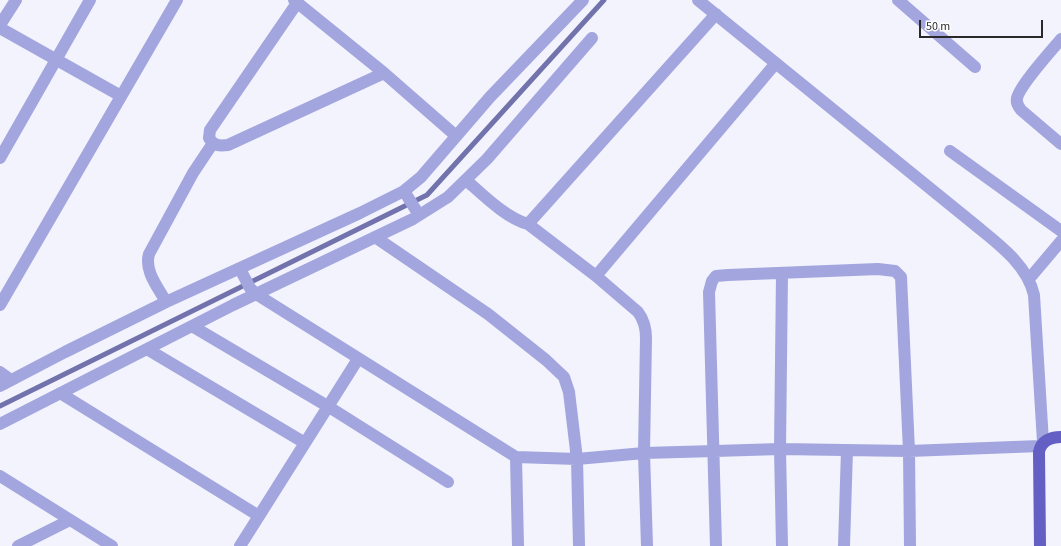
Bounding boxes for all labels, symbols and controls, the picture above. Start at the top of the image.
scale bar [921,12,1045,38]
text: 50 m [926,18,950,35]

